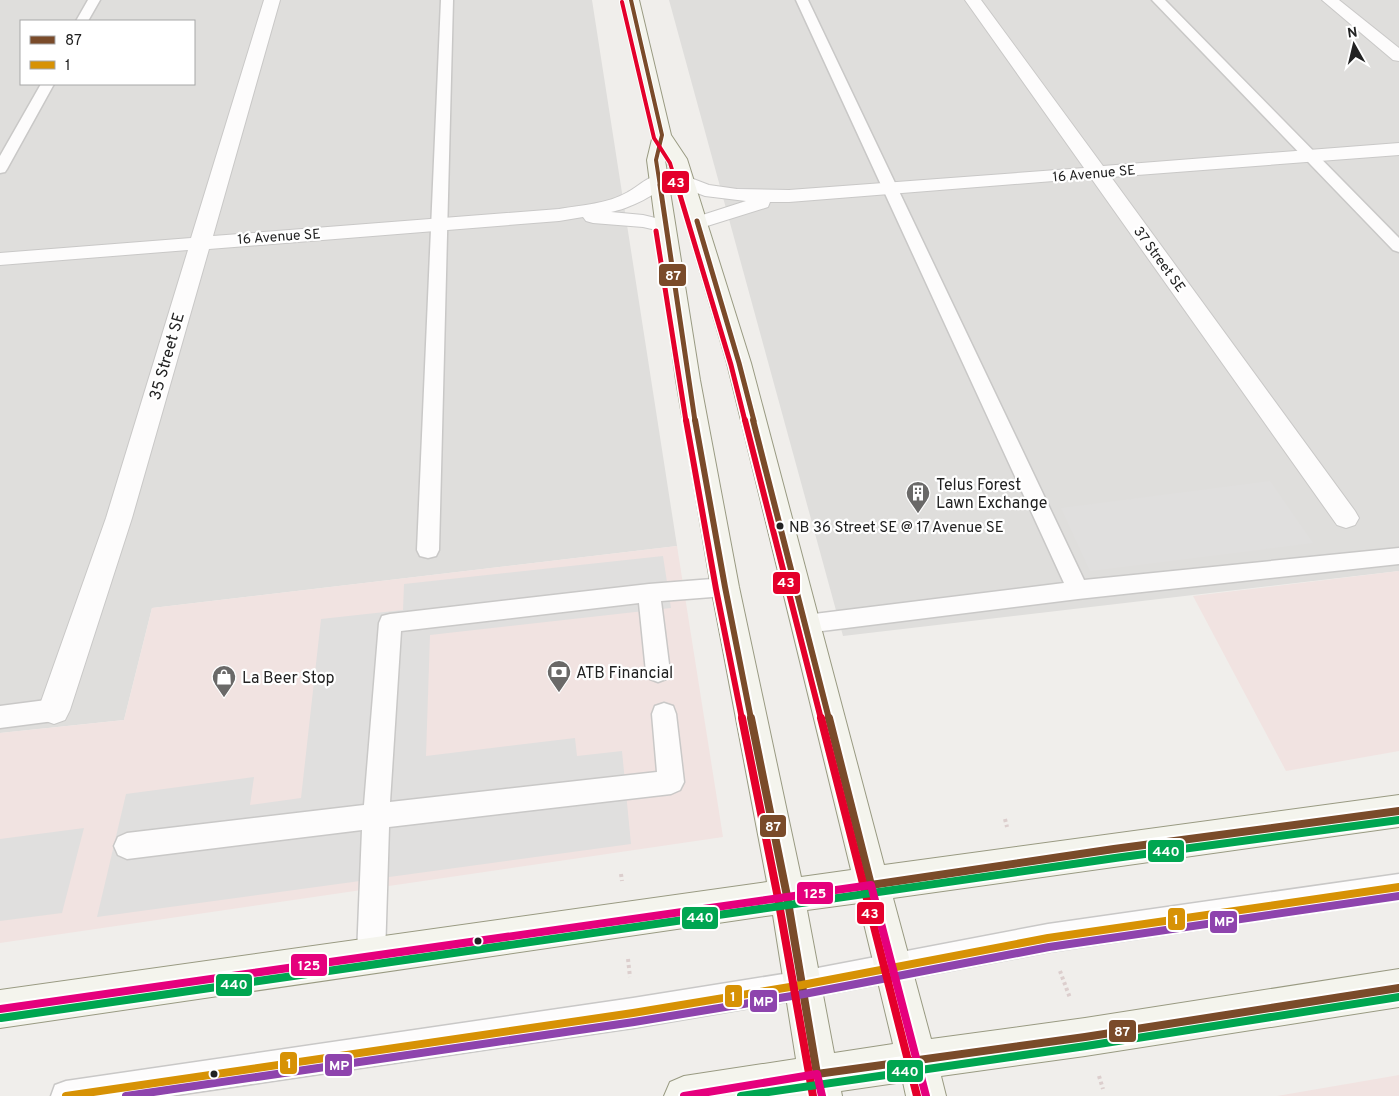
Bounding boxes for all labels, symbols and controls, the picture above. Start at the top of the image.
legend [20,20,195,85]
north arrow [1329,20,1379,70]
text: N [1346,24,1359,43]
text: 87 [65,32,82,51]
text: 1 [65,57,71,76]
street label: 16 Avenue SE [1052,162,1136,187]
line badge: 43 [661,170,690,194]
text: 43 [667,175,685,192]
street label: 37 Street SE [1129,224,1188,296]
street label: 16 Avenue SE [237,226,321,249]
line badge: 87 [658,263,687,287]
text: 87 [665,268,681,285]
street label: 35 Street SE [146,310,190,403]
place label: Telus Forest Lawn Exchange [936,476,1047,514]
building icon: Telus Forest Lawn Exchange [905,480,931,514]
place label: NB 36 Street SE @ 17 Avenue SE [789,519,1004,538]
marker: NB 36 Street SE @ 17 Avenue SE [775,521,785,531]
line badge: 43 [772,571,801,595]
text: 43 [777,575,795,592]
bank icon: ATB Financial [546,659,572,693]
shop icon: La Beer Stop [211,664,237,698]
place label: ATB Financial [576,664,673,684]
place label: La Beer Stop [242,669,335,689]
line badge: 87 [759,814,787,838]
text: 87 [765,819,781,836]
line badge: 440 [1147,839,1185,863]
text: 440 [1152,844,1180,861]
line badge: 125 [796,881,834,905]
text: 125 [804,886,826,903]
line badge: 43 [856,901,885,925]
line badge: 440 [681,906,719,930]
text: 43 [861,906,879,923]
line badge: 1 [1167,907,1186,931]
text: 440 [686,910,714,927]
line badge: MP [1209,910,1238,934]
text: 1 [1173,912,1179,929]
text: MP [1214,914,1234,931]
unlabelled marker [473,936,483,946]
line badge: 125 [290,953,328,977]
text: 125 [298,958,320,975]
line badge: 440 [215,973,253,997]
text: 440 [220,977,248,994]
line badge: 1 [724,984,743,1008]
text: 1 [730,989,736,1006]
line badge: MP [749,989,778,1013]
text: MP [753,994,773,1011]
line badge: 87 [1108,1019,1137,1043]
text: 87 [1114,1024,1130,1041]
line badge: 1 [279,1051,298,1075]
line badge: MP [324,1053,353,1077]
text: 1 [286,1056,292,1073]
text: MP [329,1058,349,1075]
line badge: 440 [886,1059,924,1083]
text: 440 [891,1064,919,1081]
unlabelled marker [209,1069,219,1079]

